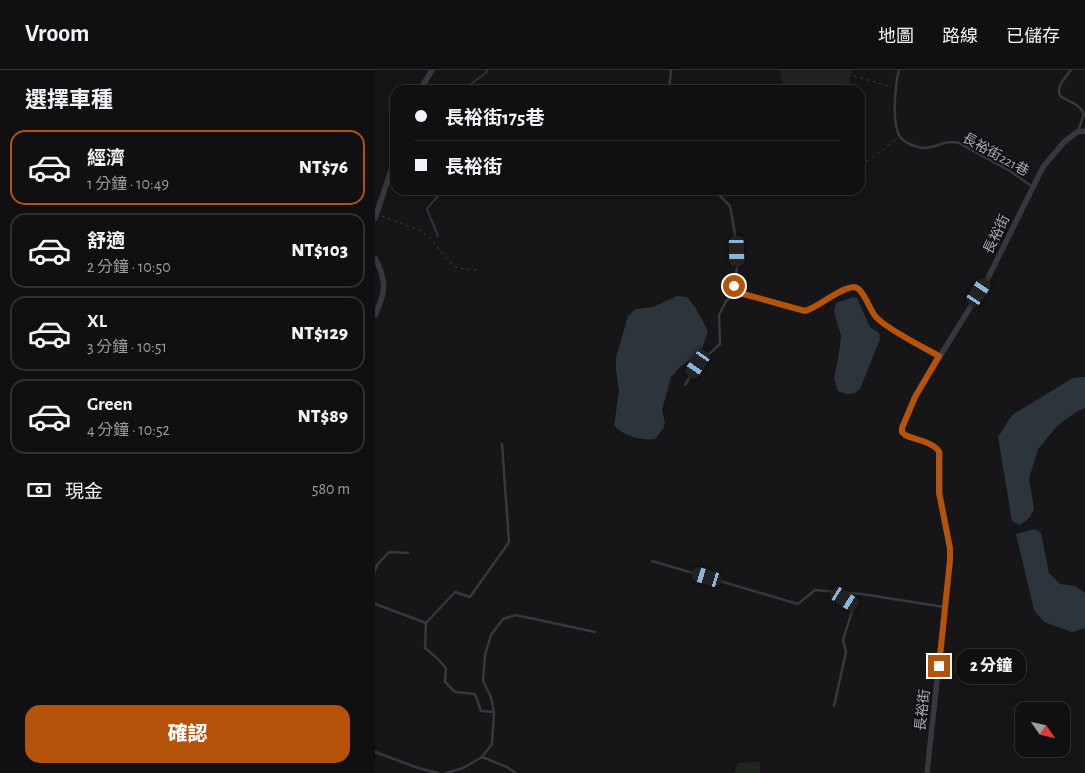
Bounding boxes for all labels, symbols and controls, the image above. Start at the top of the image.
text: Vroom [25,22,89,46]
text: 地圖 [878,28,914,46]
text: 路線 [942,28,978,46]
text: 已儲存 [1006,28,1060,46]
text: 選擇車種 [25,89,113,111]
text: 長裕街175巷 [445,109,544,128]
street label: 長裕街221巷 [960,130,1032,179]
icon: car [27,145,72,190]
text: 經濟 [87,149,125,168]
text: NT$76 [299,158,348,177]
text: 長裕街 [445,158,502,177]
text: 1 分鐘 · 10:49 [87,176,169,192]
street label: 長裕街 [981,212,1012,256]
icon: car [27,228,72,273]
text: 舒適 [87,232,125,251]
car [728,236,745,266]
text: NT$103 [291,241,348,260]
text: 2 分鐘 · 10:50 [87,259,171,275]
route start [723,275,745,297]
car [964,275,993,309]
icon: car [27,311,72,356]
text: XL [87,312,107,331]
text: NT$129 [291,324,348,343]
text: 3 分鐘 · 10:51 [87,339,167,355]
car [683,347,712,381]
icon: car [27,394,72,439]
text: Green [87,395,133,414]
text: NT$89 [298,407,348,426]
text: 4 分鐘 · 10:52 [87,422,170,438]
icon: cash [25,476,53,504]
text: 580 m [312,481,350,497]
text: 現金 [65,483,103,502]
car [690,565,723,589]
car [828,585,861,613]
callout: 2 分鐘 [957,648,1027,684]
route end [928,655,950,677]
text: 2 分鐘 [970,658,1012,674]
street label: 長裕街 [912,688,932,732]
north arrow [1015,702,1070,758]
map controls [1015,702,1070,757]
button: 確認 [25,705,350,763]

